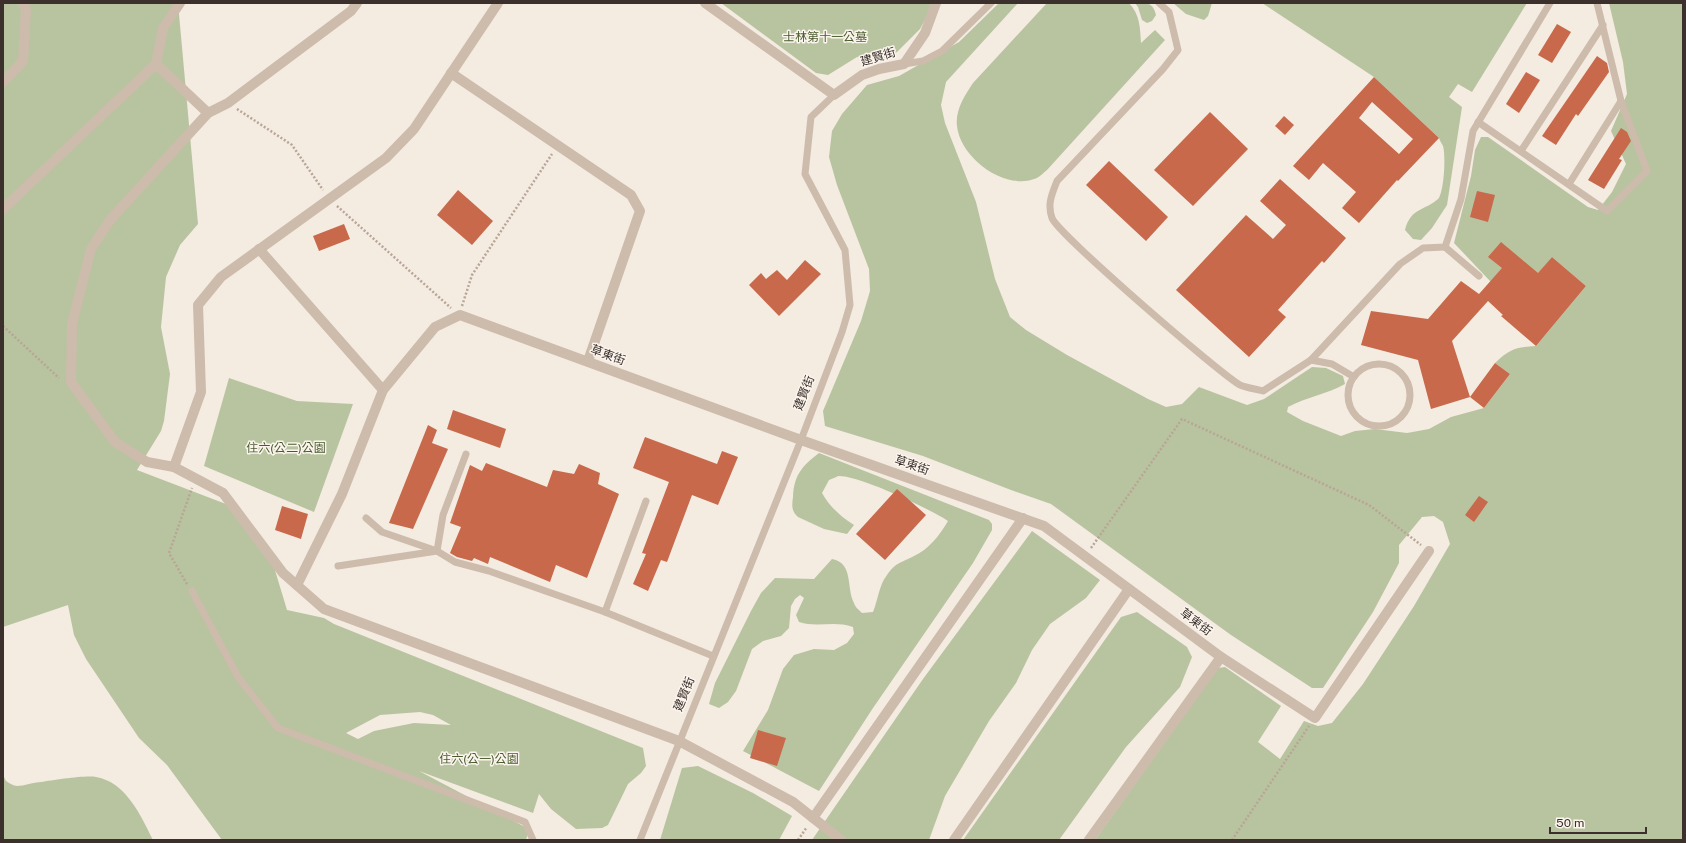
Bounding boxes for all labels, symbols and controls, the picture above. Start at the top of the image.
park label: 士林第十一公墓 [783,30,867,44]
street label: 建賢街 [859,45,897,69]
street label: 草東街 [589,342,627,368]
street label: 建賢街 [791,374,817,412]
park label: 住六(公二)公園 [246,441,326,455]
street label: 草東街 [893,453,931,477]
street label: 草東街 [1177,606,1215,638]
street label: 建賢街 [671,675,697,713]
park label: 住六(公一)公園 [439,752,519,766]
scale bar [1550,809,1646,835]
text: 50 m [1556,816,1584,830]

